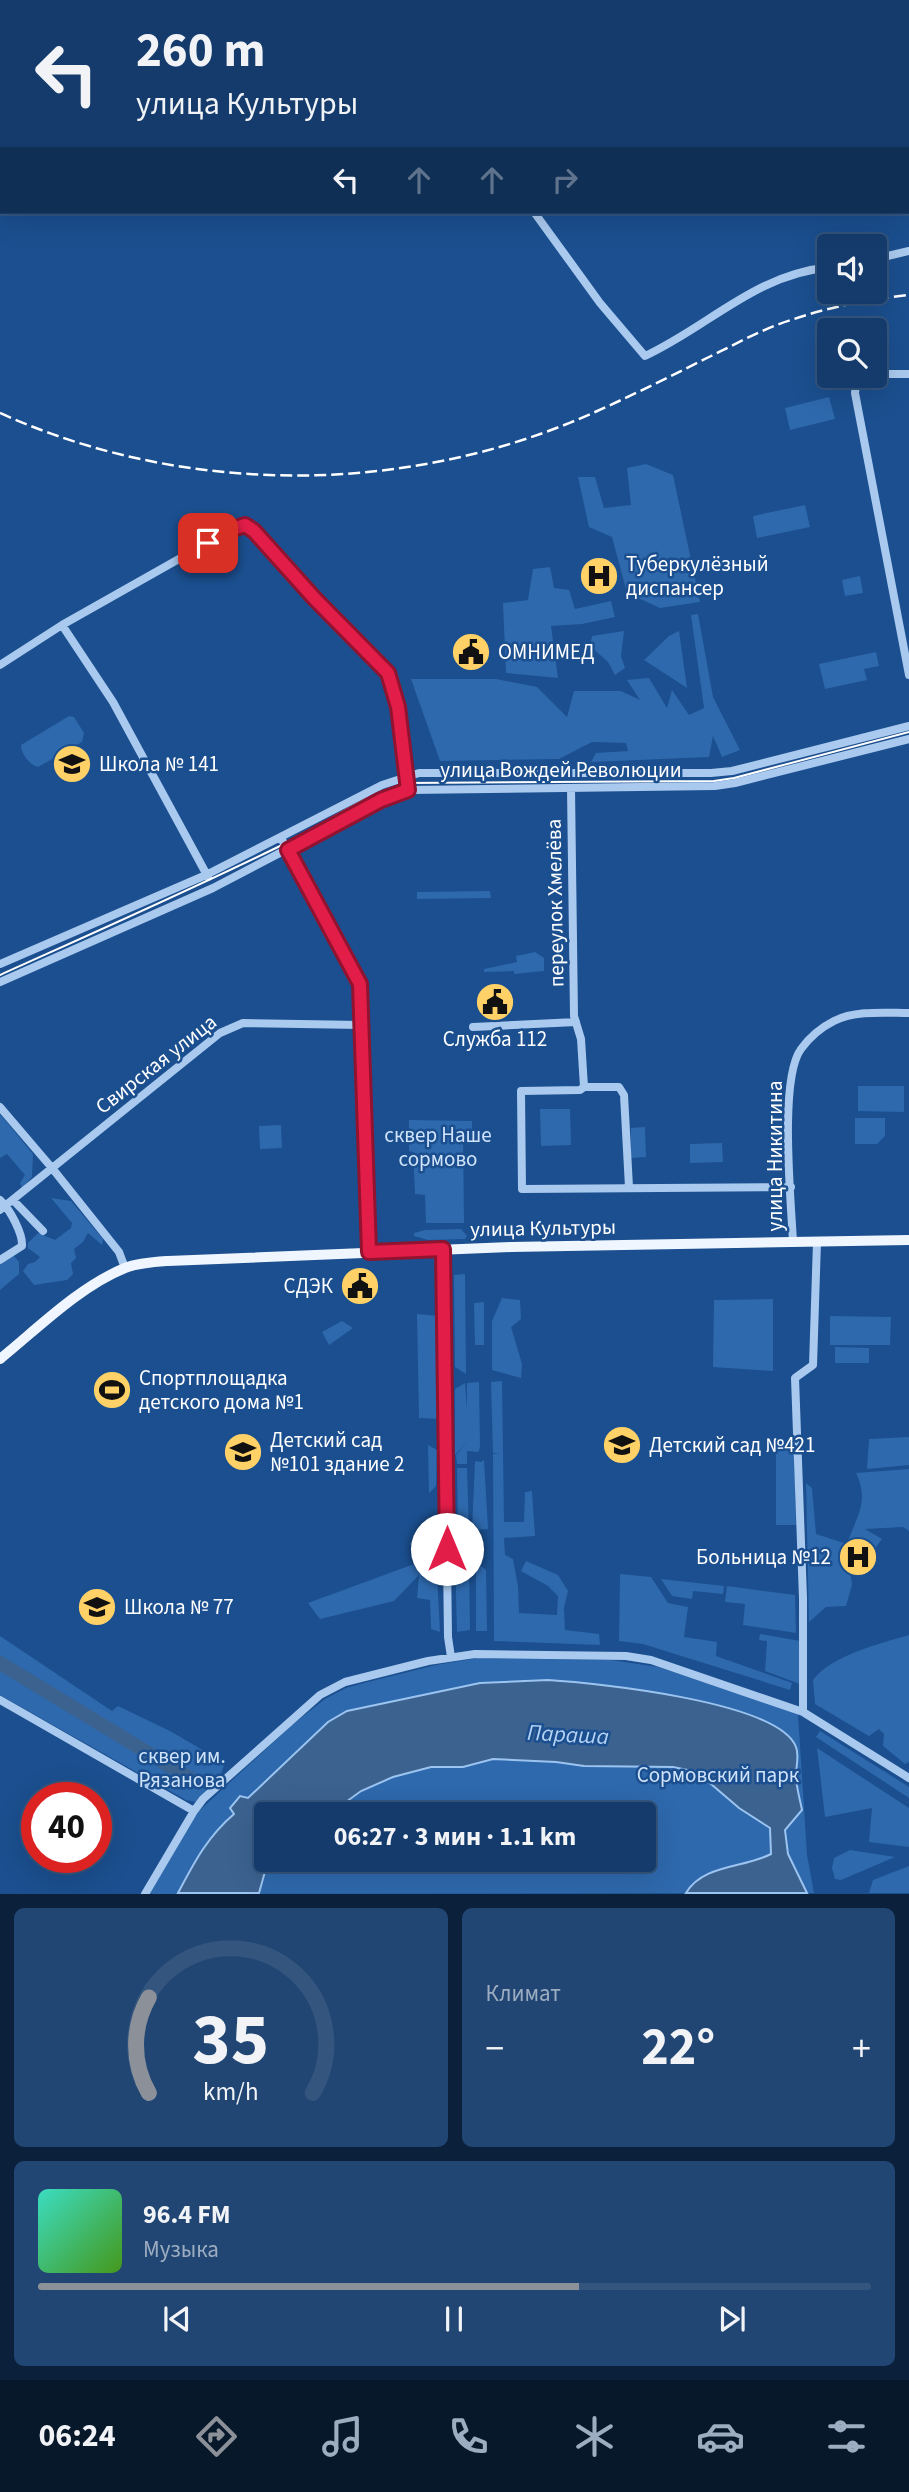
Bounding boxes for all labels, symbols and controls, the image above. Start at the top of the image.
text: 260 m [136,16,265,86]
icon: left [21,28,112,119]
text: улица Культуры [136,81,358,127]
icon: left [327,161,365,199]
icon: ahead [400,161,438,199]
icon: ahead [473,161,511,199]
icon: right [546,161,584,199]
map controls [817,234,887,388]
button: sound [817,234,887,304]
button: search [817,318,887,388]
pin [178,513,238,573]
icon: arrive [189,524,227,562]
place label: Туберкулёзный диспансер [626,549,769,603]
hospital icon: Туберкулёзный диспансер [578,555,620,597]
public building icon: ОМНИМЕД [450,631,492,673]
place label: ОМНИМЕД [498,637,594,667]
school or university icon: Школа № 141 [51,743,93,785]
place label: Школа № 141 [99,749,219,779]
street label: улица Вождей Революции [440,755,682,785]
street label: переулок Хмелёва [539,819,571,987]
public building icon: Служба 112 [474,981,516,1023]
street label: Свирская улица [89,1007,223,1121]
place label: Служба 112 [443,1024,547,1054]
street label: улица Никитина [760,1081,790,1231]
park label: сквер Наше сормово [384,1120,492,1174]
street label: улица Культуры [470,1212,616,1244]
public building icon: СДЭК [339,1265,381,1307]
place label: СДЭК [283,1271,334,1301]
place label: Спортплощадка детского дома №1 [139,1363,304,1417]
sports icon: Спортплощадка детского дома №1 [91,1369,133,1411]
school or university icon: Детский сад №421 [601,1424,643,1466]
place label: Детский сад №101 здание 2 [270,1425,404,1479]
place label: Детский сад №421 [649,1430,815,1460]
school or university icon: Детский сад №101 здание 2 [222,1431,264,1473]
position arrow [410,1512,484,1586]
hospital icon: Больница №12 [837,1536,879,1578]
place label: Больница №12 [696,1542,831,1572]
school or university icon: Школа № 77 [76,1586,118,1628]
place label: Школа № 77 [124,1592,234,1622]
water label: Параша [526,1716,610,1753]
park label: сквер им. Рязанова [138,1741,226,1795]
park label: Сормовский парк [637,1760,800,1790]
speed limit sign: 40 [21,1782,112,1873]
text: 06:27 · 3 мин · 1.1 km [334,1818,576,1855]
text: Климат [486,1977,561,2010]
text: 35 [192,1989,269,2093]
text: 22° [641,2011,715,2085]
text: − [486,2022,504,2076]
text: + [852,2022,871,2076]
text: km/h [203,2074,259,2110]
text: 96.4 FM [143,2196,231,2233]
text: Музыка [143,2233,219,2266]
icon: previous [158,2300,196,2338]
icon: pause [435,2300,473,2338]
icon: next [713,2300,751,2338]
icon: directions [192,2412,241,2461]
icon: music [318,2412,367,2461]
icon: phone [444,2412,493,2461]
icon: climate [570,2412,619,2461]
icon: car [696,2412,745,2461]
icon: filters [822,2412,871,2461]
text: 06:24 [38,2413,116,2459]

